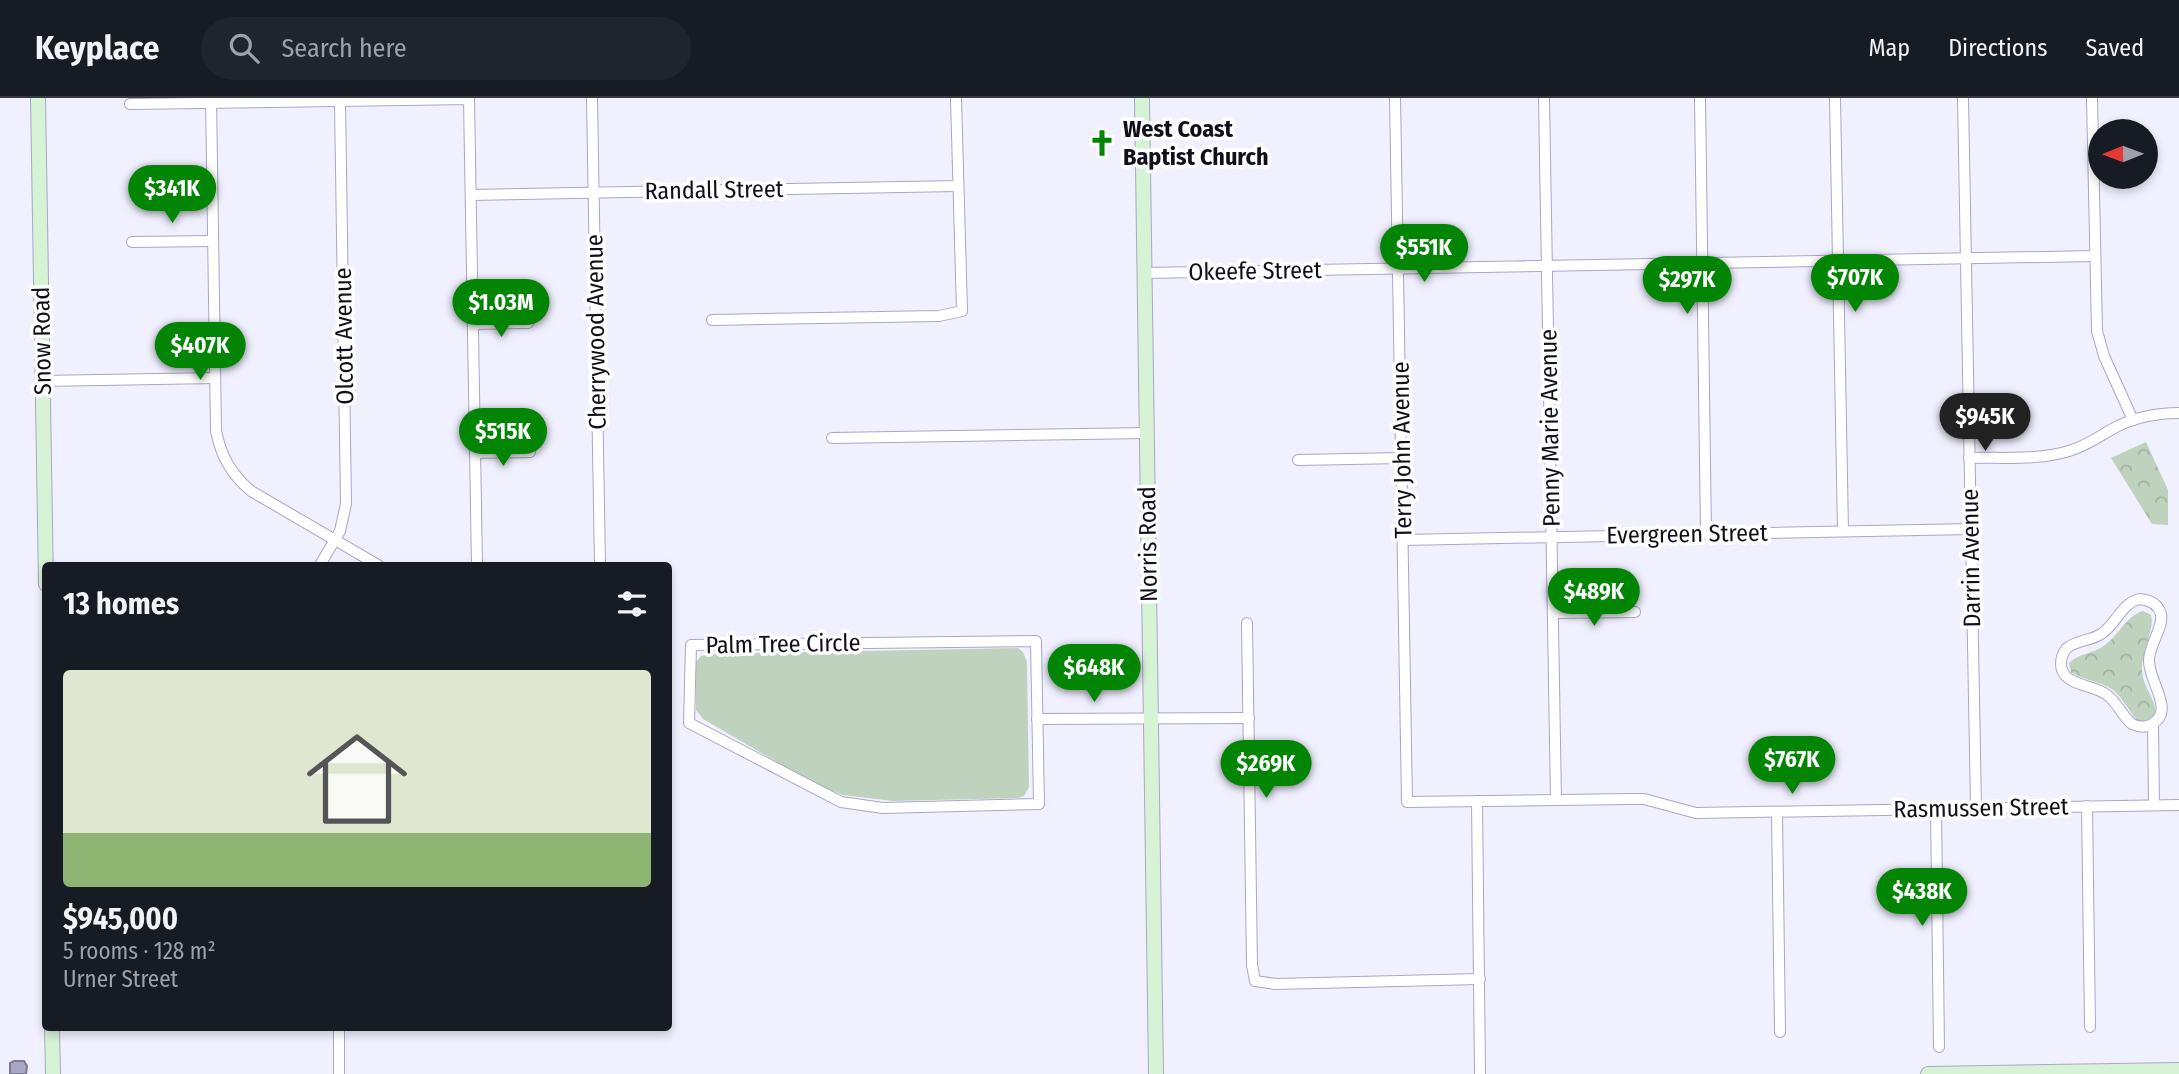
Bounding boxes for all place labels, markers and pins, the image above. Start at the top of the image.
place label: West Coast Baptist Church [1123,115,1269,171]
church icon: West Coast Baptist Church [1087,128,1117,158]
pin: $341K [123,166,221,225]
pin: $551K [1375,225,1473,284]
pin: $707K [1806,254,1904,314]
pin: $297K [1638,256,1736,316]
pin: $1.03M [444,280,558,339]
pin: $407K [151,322,249,382]
pin: $945K [1936,394,2034,453]
pin: $515K [454,408,552,468]
pin: $489K [1545,568,1643,628]
pin: $648K [1045,644,1143,704]
pin: $767K [1743,736,1841,796]
pin: $269K [1217,740,1315,800]
pin: $438K [1873,868,1971,928]

